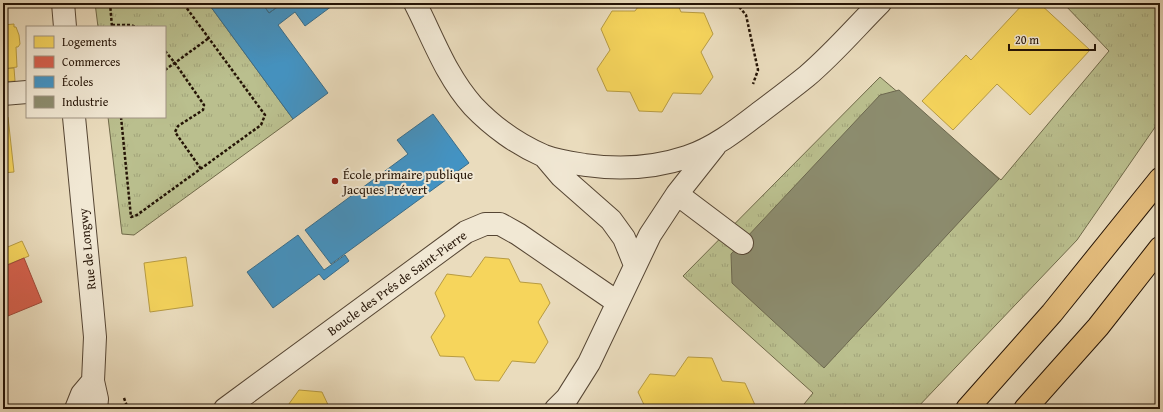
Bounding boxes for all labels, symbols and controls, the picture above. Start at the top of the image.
legend [26,26,166,118]
scale bar [1009,26,1095,52]
text: 20 m [1015,31,1039,48]
text: Logements [62,33,117,50]
text: Commerces [62,53,121,70]
text: Écoles [62,73,94,90]
text: Industrie [62,93,109,110]
place label: École primaire publique Jacques Prévert [341,165,473,199]
marker: École primaire publique Jacques Prévert [330,176,340,186]
street label: Rue de Longwy [73,207,101,291]
street label: Boucle des Prés de Saint-Pierre [323,226,471,340]

